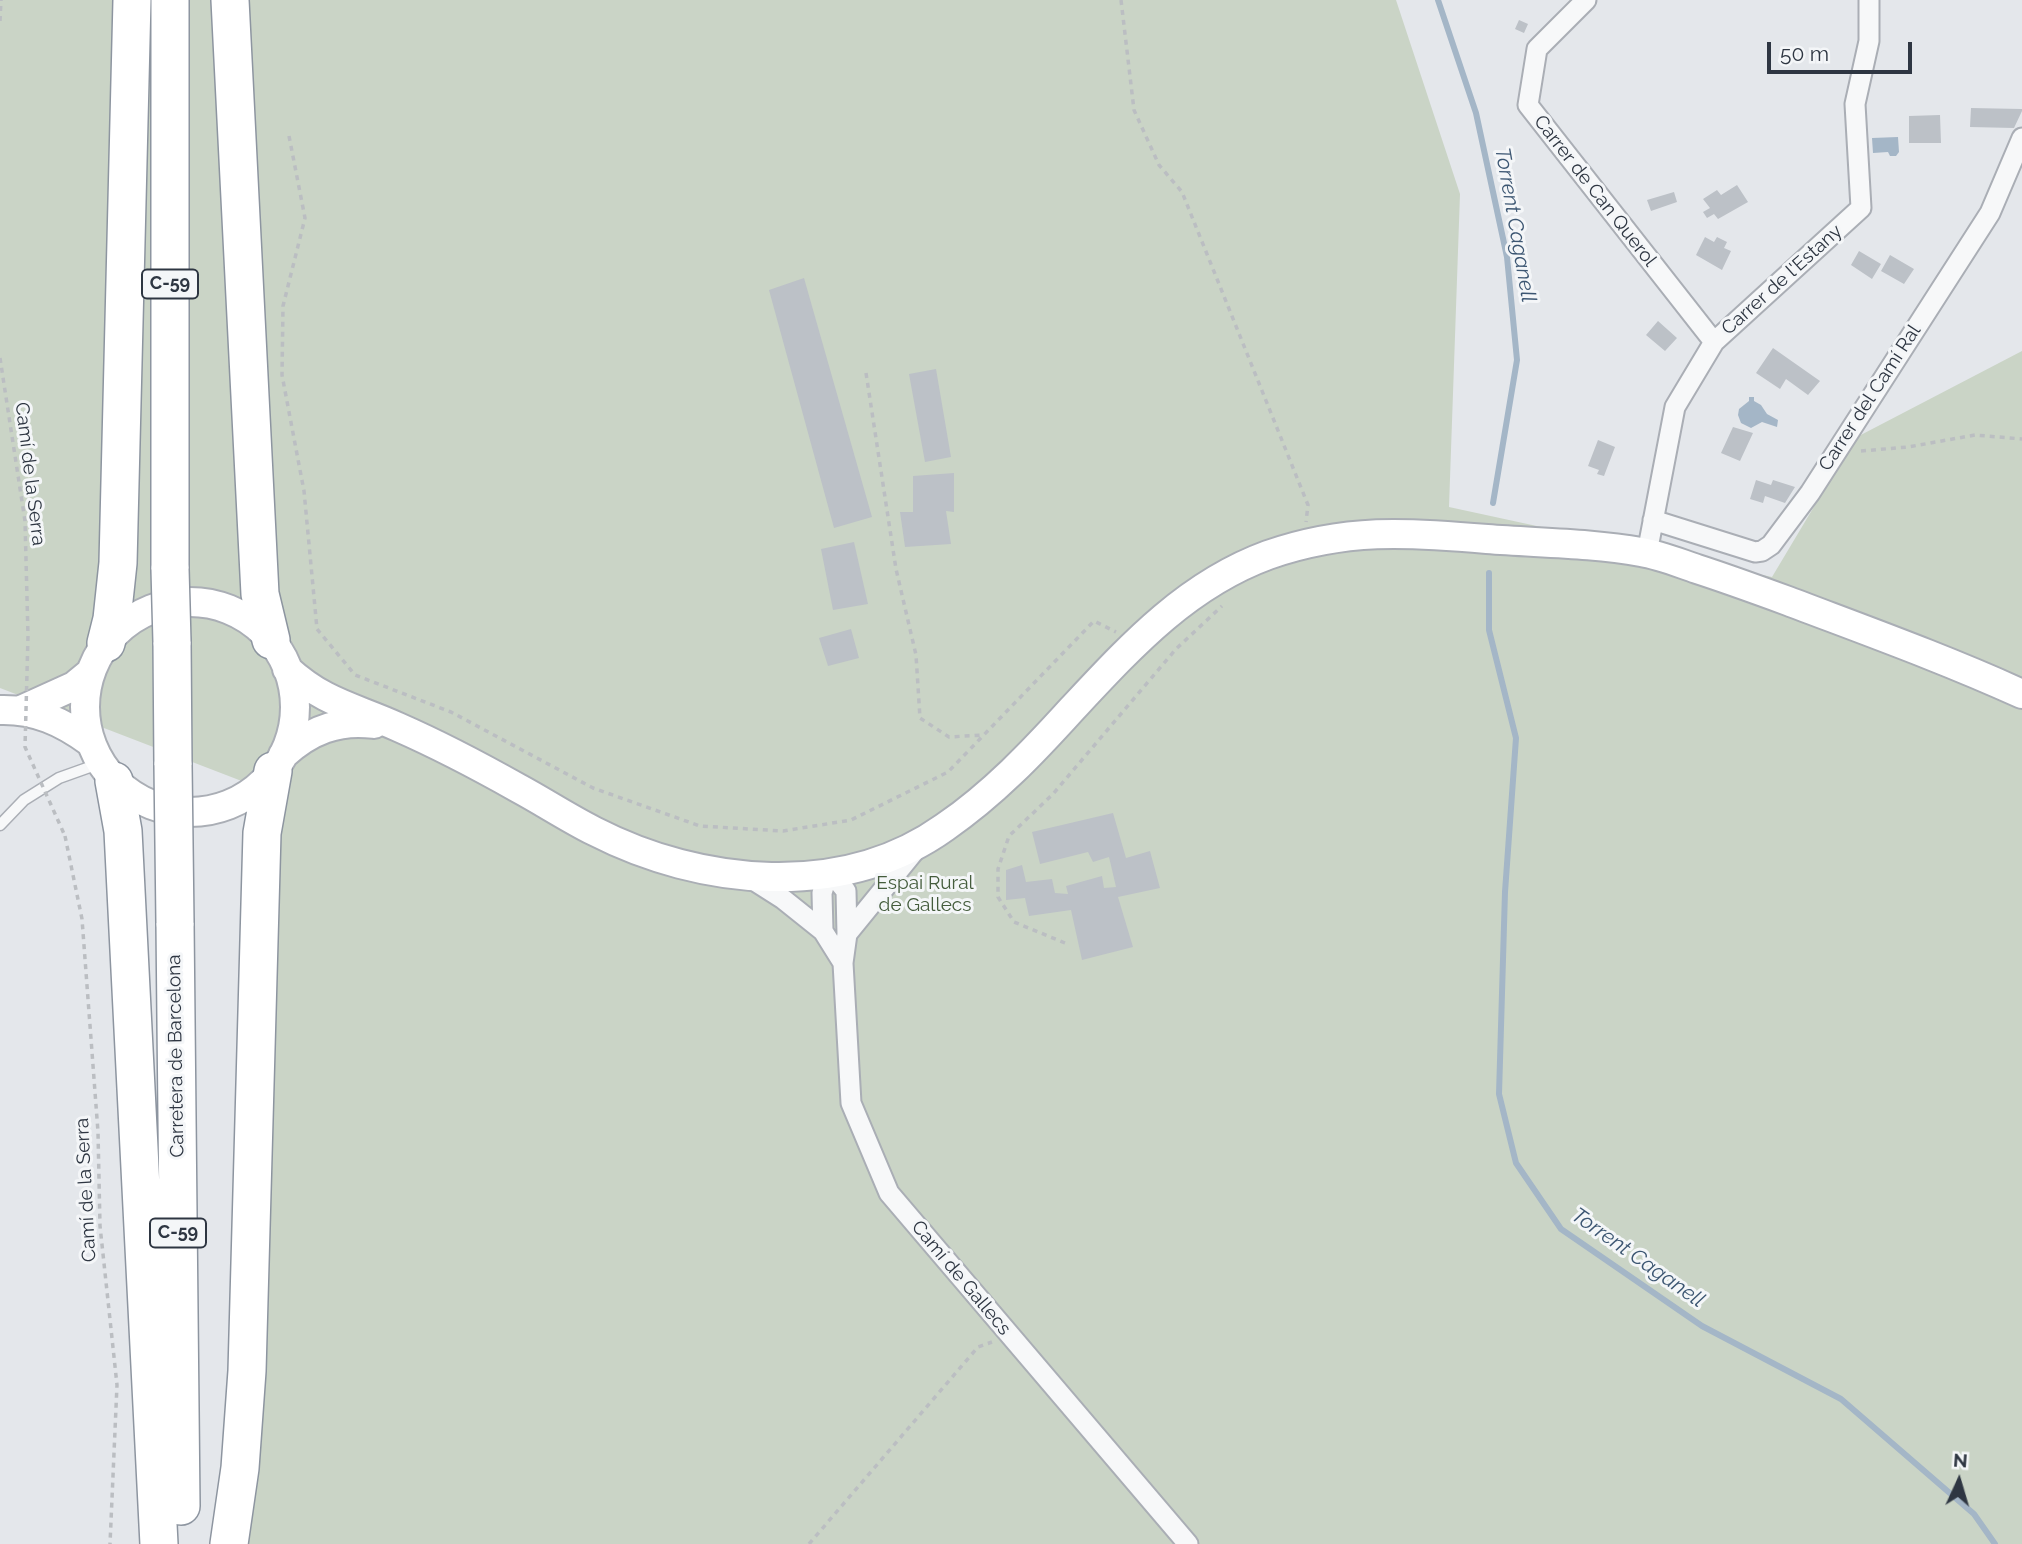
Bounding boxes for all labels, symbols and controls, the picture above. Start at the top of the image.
scale bar [1770,28,1915,72]
text: 50 m [1780,41,1829,66]
street label: Carrer de Can Querol [1529,111,1661,271]
water label: Torrent Caganell [1489,146,1541,304]
street label: Carrer de l'Estany [1717,220,1847,340]
road number: C-59 [142,270,198,298]
street label: Carrer del Camí Ral [1814,321,1926,475]
street label: Camí de la Serra [10,401,50,547]
park label: Espai Rural de Gallecs [876,872,974,916]
street label: Carretera de Barcelona [163,954,189,1158]
street label: Camí de la Serra [71,1117,101,1263]
water label: Torrent Caganell [1567,1203,1709,1313]
street label: Camí de Gallecs [906,1216,1016,1340]
road number: C-59 [150,1218,206,1248]
north arrow [1924,1446,1994,1516]
text: N [1952,1449,1968,1472]

